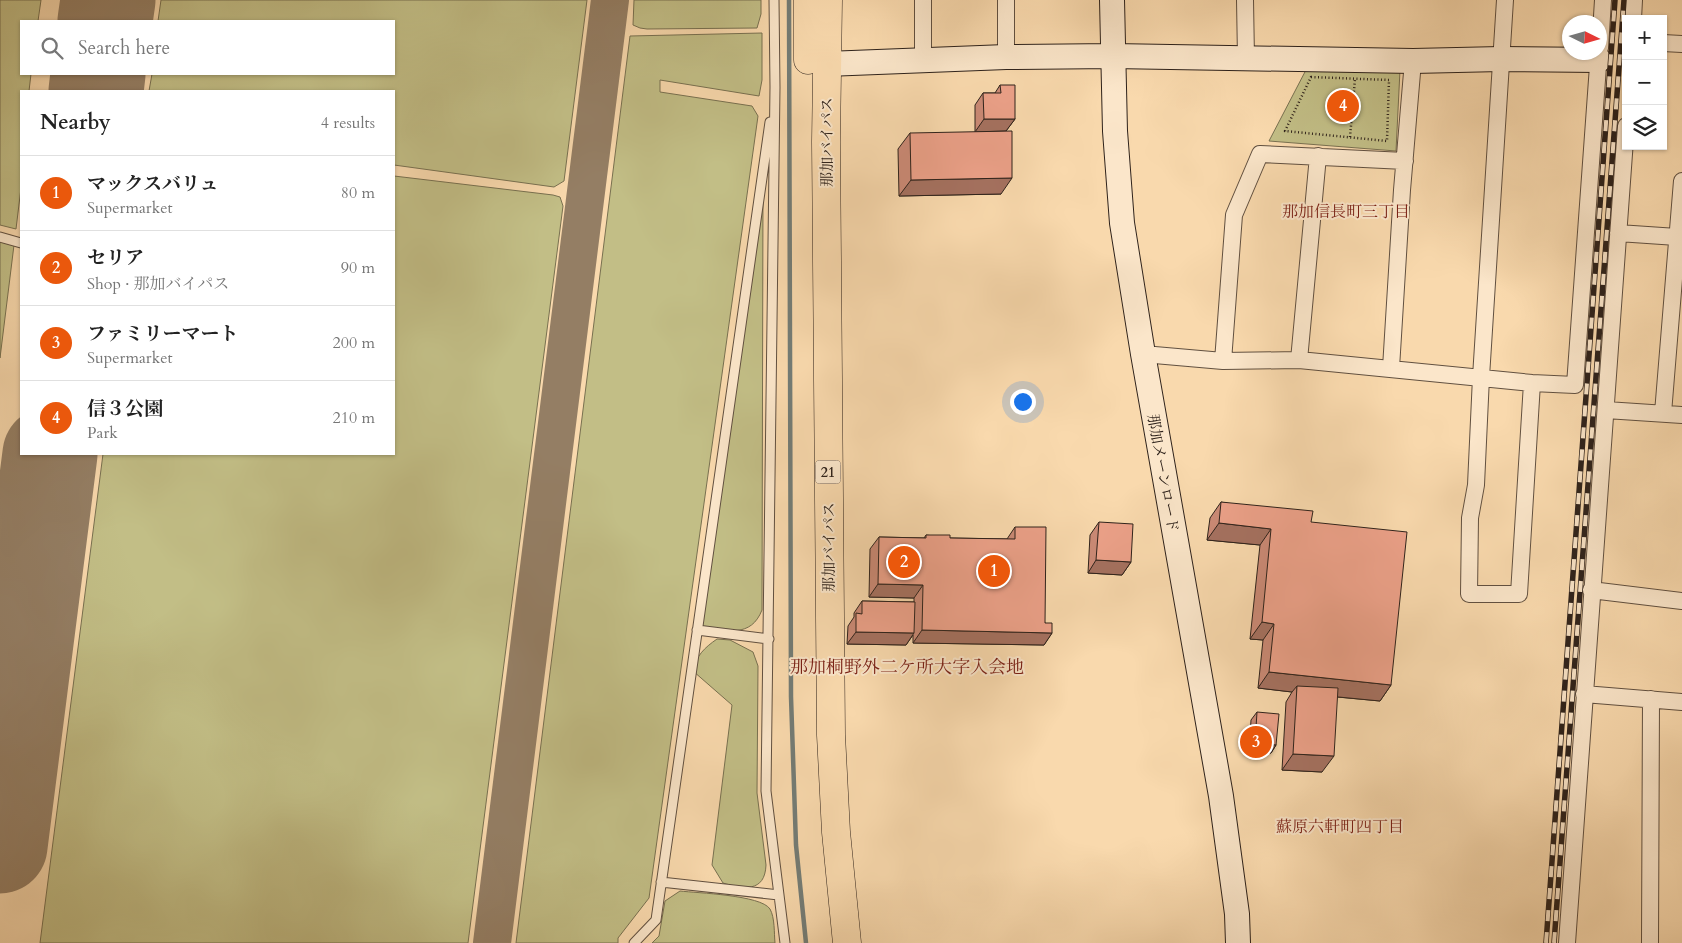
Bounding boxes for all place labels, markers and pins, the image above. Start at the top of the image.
pin: 4 [1327,87,1359,125]
pin: 2 [888,543,920,581]
pin: 1 [978,552,1010,590]
pin: 3 [1240,723,1272,761]

